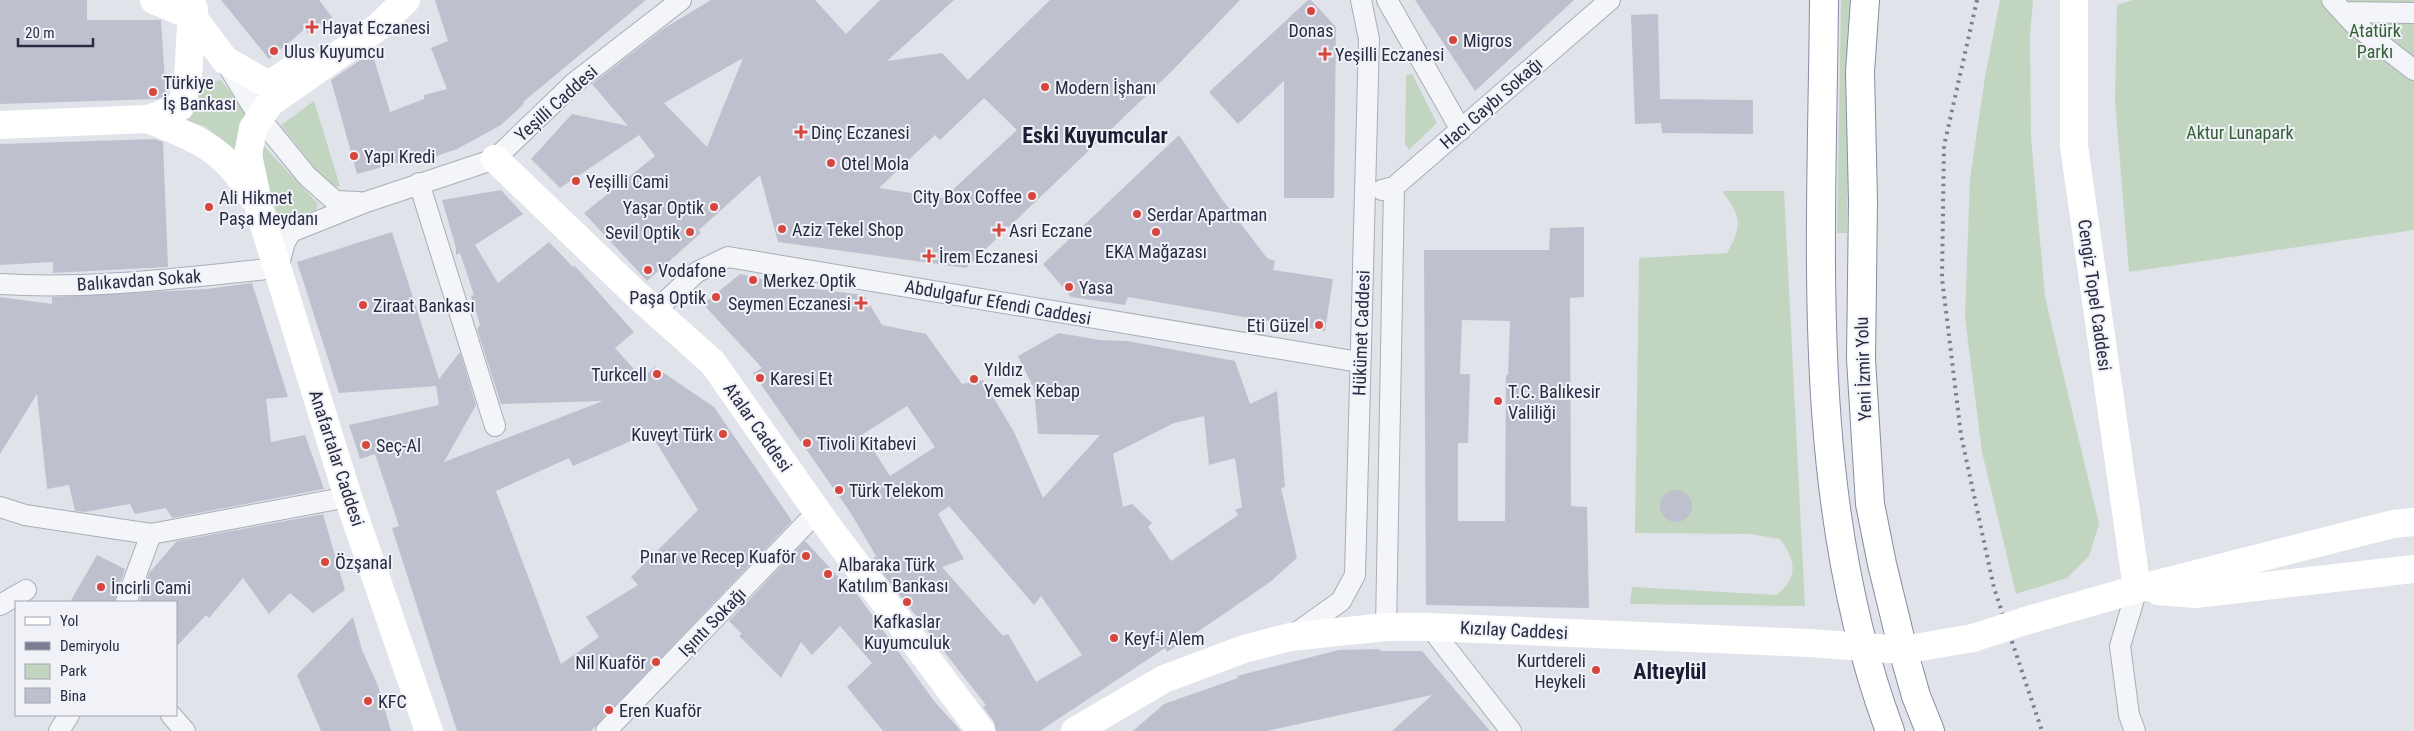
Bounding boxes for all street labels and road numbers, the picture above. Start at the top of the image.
street label: Hacı Gaybı Sokağı [1436,53,1546,153]
street label: Yeşilli Caddesi [510,61,602,145]
street label: Cengiz Topel Caddesi [2074,218,2116,372]
street label: Balıkavdan Sokak [76,265,202,295]
street label: Hükümet Caddesi [1348,270,1374,396]
street label: Abdulgafur Efendi Caddesi [903,275,1093,329]
street label: Yeni İzmir Yolu [1851,316,1875,422]
street label: Atalar Caddesi [720,378,796,476]
street label: Anafartalar Caddesi [305,387,369,529]
street label: Işıntı Sokağı [674,583,750,661]
street label: Kızılay Caddesi [1460,617,1568,643]

